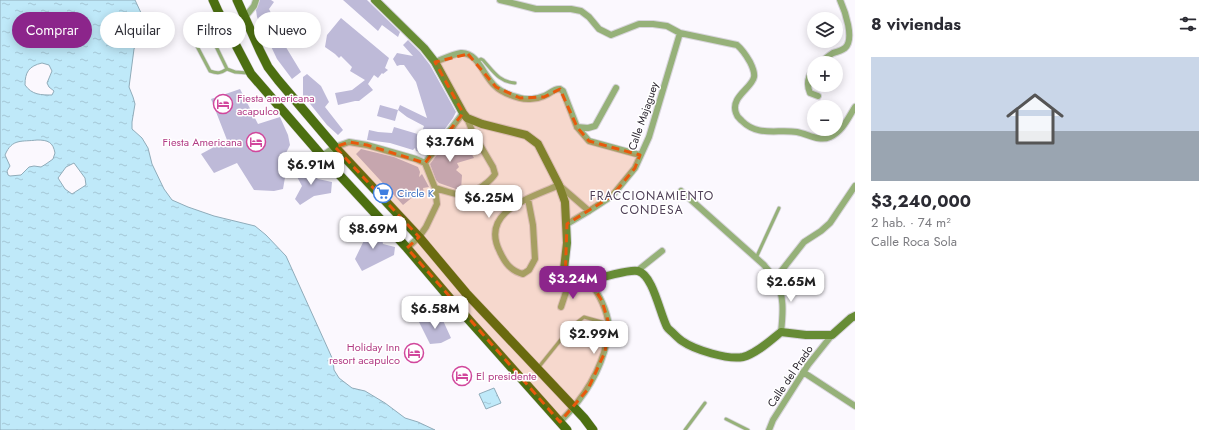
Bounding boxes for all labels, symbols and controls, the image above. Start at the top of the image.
chip: Comprar [12,12,92,48]
chip: Alquilar [100,12,175,48]
chip: Filtros [183,12,246,48]
chip: Nuevo [254,12,321,48]
map controls [807,12,843,136]
button: layers [807,12,843,48]
text: 8 viviendas [871,12,961,36]
icon: filters [1177,13,1199,35]
button: + [807,56,843,92]
street label: Calle Majaguey [624,79,662,152]
icon: home [999,83,1071,155]
place label: Fiesta americana acapulco [237,90,314,119]
hotel icon: Fiesta americana acapulco [212,93,234,115]
button: − [807,100,843,136]
pin: $3.76M [417,129,483,163]
hotel icon: Fiesta Americana [245,131,267,153]
text: $3.76M [426,132,474,151]
place label: Fiesta Americana [163,134,242,150]
pin: $6.91M [278,152,344,186]
text: $6.91M [287,155,335,174]
supermarket icon: Circle K [372,182,394,204]
place label: Circle K [397,185,435,201]
pin: $6.25M [456,185,522,219]
district label: FRACCIONAMIENTO CONDESA [590,187,714,219]
text: $6.25M [464,188,514,207]
text: $3,240,000 [871,189,971,213]
text: 2 hab. · 74 m² [871,213,951,232]
pin: $8.69M [340,216,406,250]
text: $8.69M [348,219,398,238]
text: Calle Roca Sola [871,232,957,251]
pin: $3.24M [540,266,606,300]
text: $3.24M [548,269,598,288]
pin: $2.65M [758,269,824,303]
text: $2.65M [766,272,816,291]
pin: $6.58M [402,296,468,330]
text: $6.58M [410,299,460,318]
pin: $2.99M [561,321,627,355]
text: $2.99M [569,324,619,343]
place label: Holiday Inn resort acapulco [329,339,400,368]
hotel icon: Holiday Inn resort acapulco [403,342,425,364]
street label: Calle del Prado [763,342,817,410]
hotel icon: El presidente [451,365,473,387]
place label: El presidente [476,368,537,384]

